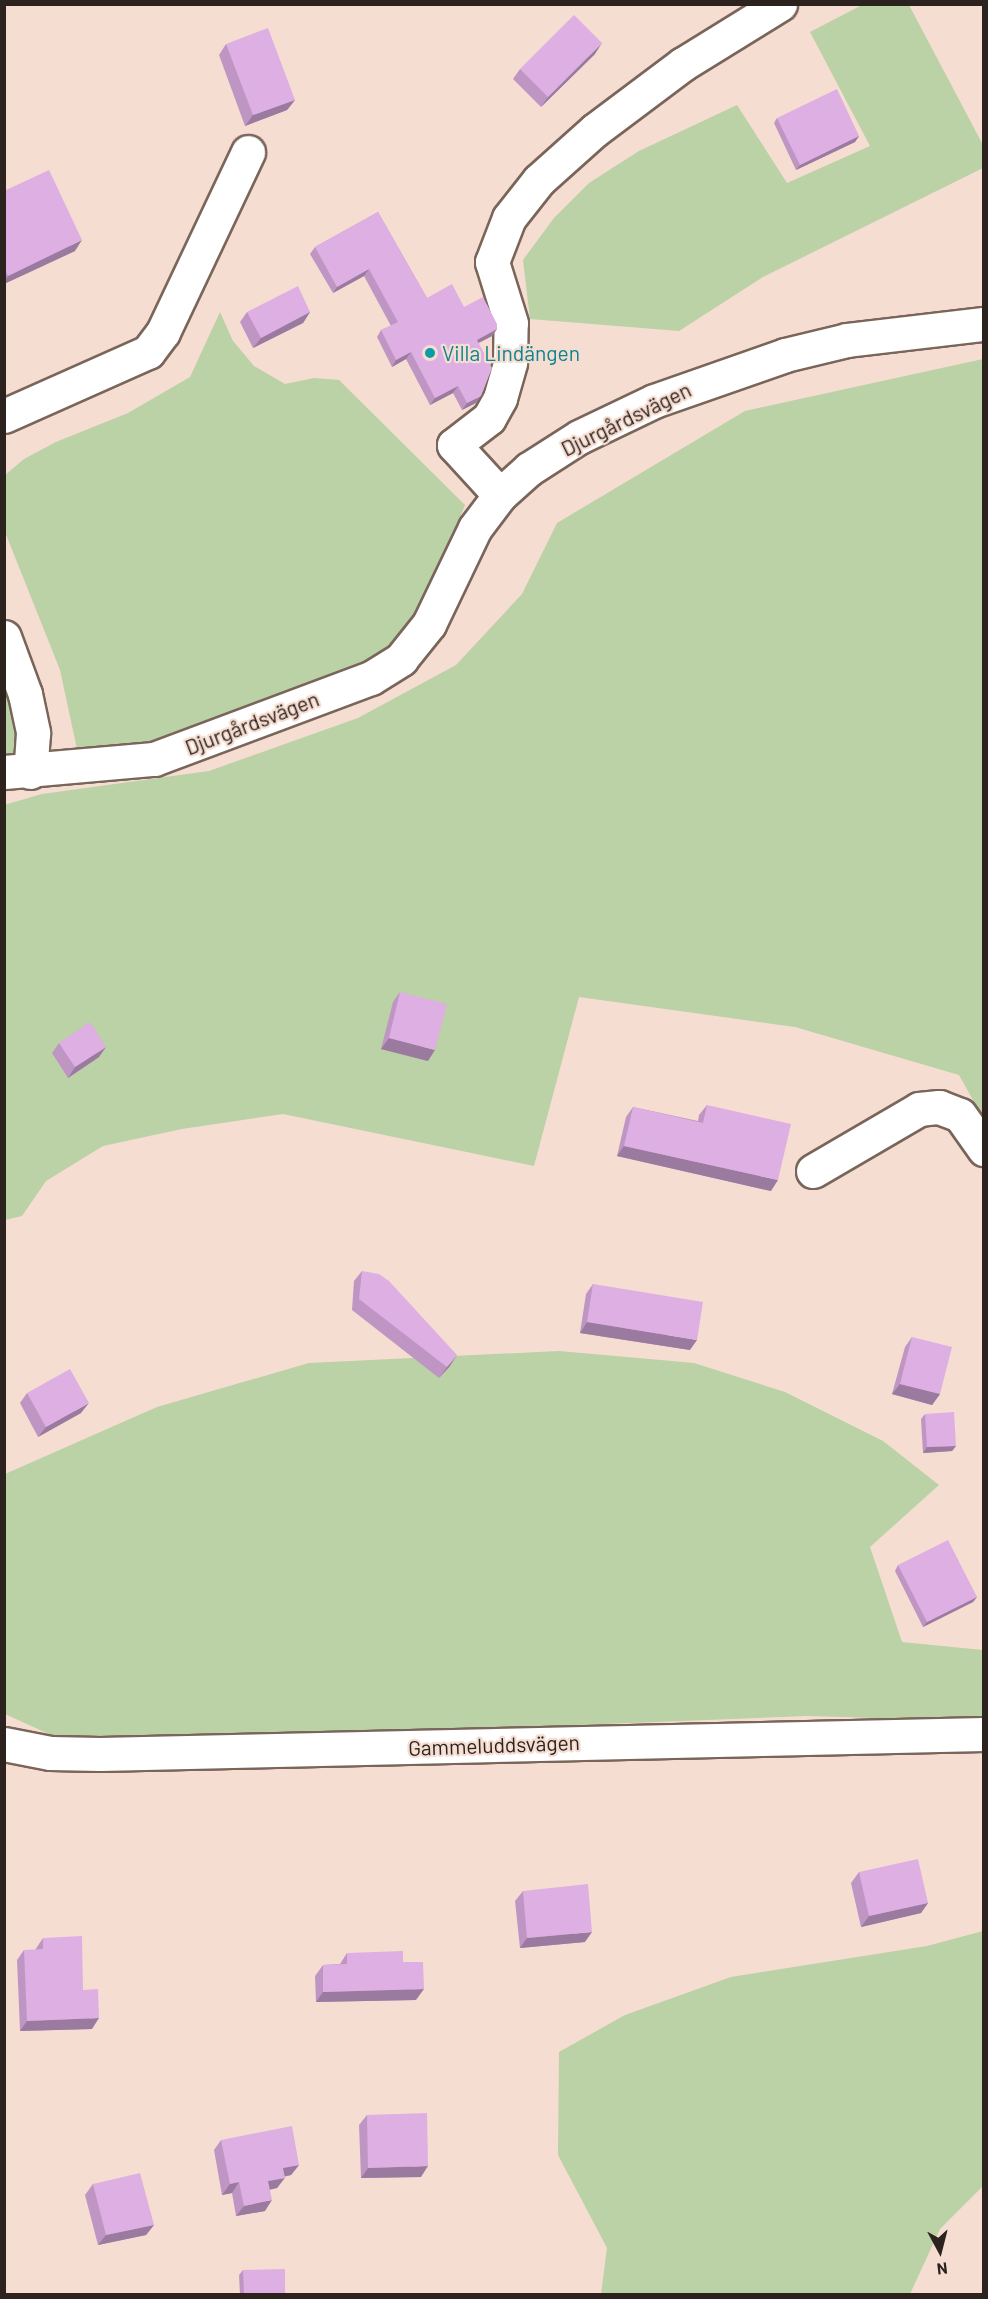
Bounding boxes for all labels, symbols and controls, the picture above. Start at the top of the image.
place label: Villa Lindängen [442,340,580,366]
marker: Villa Lindängen [423,346,437,360]
street label: Djurgårdsvägen [557,377,695,461]
street label: Djurgårdsvägen [181,686,323,760]
street label: Gammeluddsvägen [408,1729,580,1761]
north arrow [910,2221,970,2281]
text: N [936,2259,949,2279]

